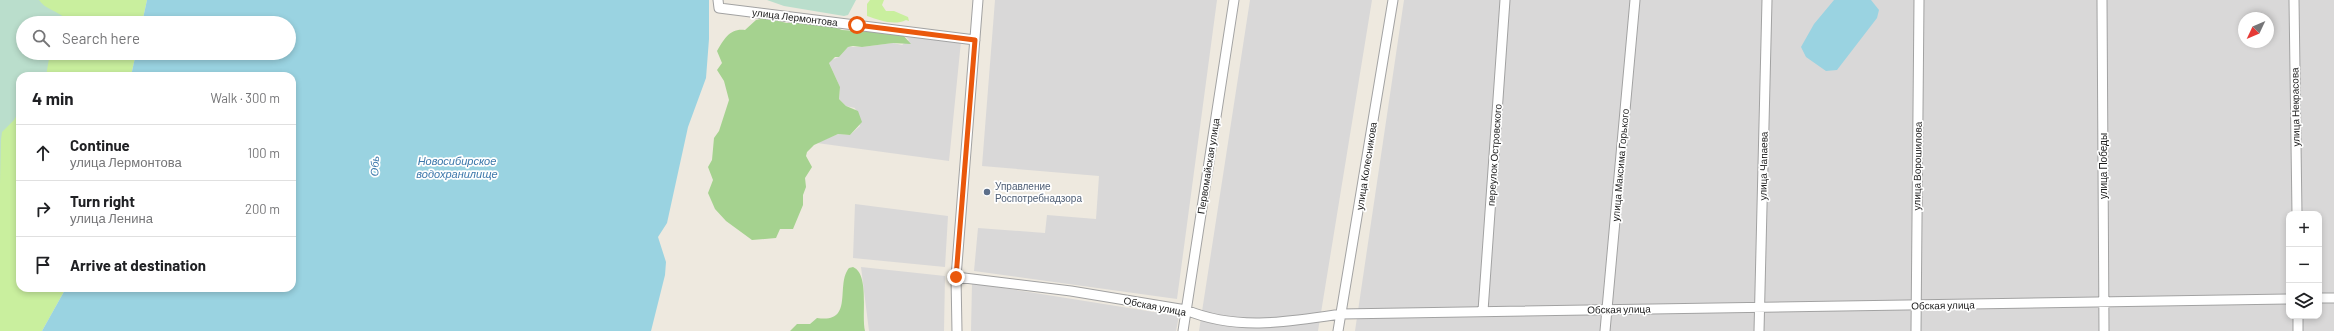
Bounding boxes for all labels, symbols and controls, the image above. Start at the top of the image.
street label: улица Лермонтова [752,6,839,28]
north arrow [2238,12,2274,48]
search box [16,16,296,60]
route start [848,16,866,34]
icon: search [30,27,52,49]
text: Search here [62,29,140,47]
street label: улица Некрасова [2288,67,2302,147]
text: 4 min [32,88,74,108]
text: Walk · 300 m [210,90,280,106]
street label: переулок Островского [1484,103,1504,206]
street label: улица Максима Горького [1609,108,1631,222]
street label: Первомайская улица [1194,117,1222,215]
street label: улица Колесникова [1353,121,1379,211]
street label: улица Ворошилова [1910,121,1924,210]
street label: улица Чапаева [1756,131,1770,201]
street label: улица Победы [2097,133,2109,199]
text: Continue [70,136,130,154]
icon: ahead [32,142,54,164]
text: 100 m [247,145,280,161]
text: улица Лермонтова [70,154,182,170]
water label: Новосибирское водохранилище [416,154,498,180]
water label: Обь [367,155,381,176]
place label: Управление Роспотребнадзора [995,180,1082,204]
marker: Управление Роспотребнадзора [982,187,992,197]
text: Turn right [70,192,135,210]
icon: right [32,198,54,220]
text: 200 m [245,201,280,217]
text: улица Ленина [70,210,153,226]
map controls [2286,211,2322,319]
button: + [2286,211,2322,247]
button: − [2286,247,2322,283]
icon: arrive [32,254,54,276]
text: Arrive at destination [70,256,206,274]
route end [947,268,965,286]
button: layers [2286,283,2322,319]
street label: Обская улица [1123,294,1188,318]
street label: Обская улица [1911,298,1975,312]
street label: Обская улица [1587,302,1651,316]

